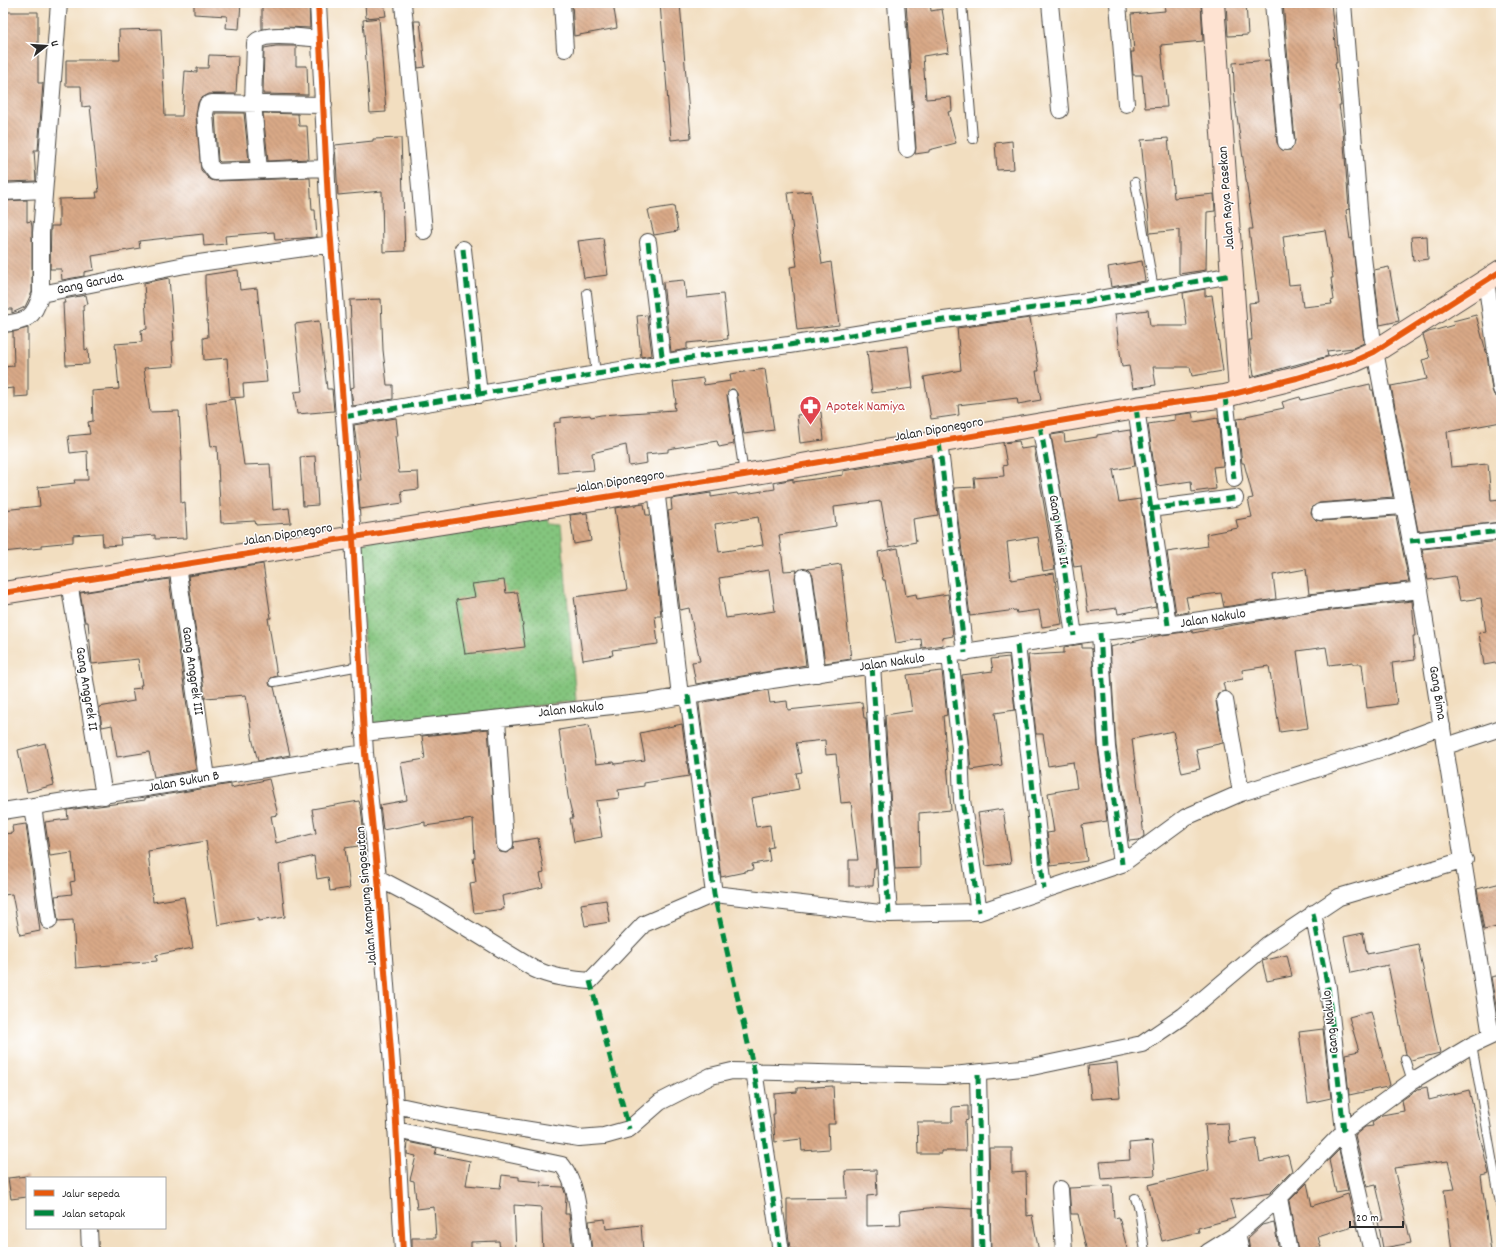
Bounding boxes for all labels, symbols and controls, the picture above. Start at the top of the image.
north arrow [26,26,66,66]
text: U [45,39,62,49]
street label: Jalan Raya Pasekan [1213,146,1241,250]
street label: Gang Garuda [55,267,125,301]
pharmacy icon: Apotek Namiya [798,394,824,427]
place label: Apotek Namiya [826,397,905,417]
street label: Jalan Diponegoro [893,412,985,448]
street label: Jalan Diponegoro [574,465,666,499]
street label: Gang Manis II [1043,493,1074,567]
street label: Jalan Diponegoro [242,518,334,552]
street label: Jalan Nakulo [1179,604,1247,634]
street label: Gang Anggrek III [176,625,208,717]
street label: Gang Anggrek II [69,646,103,733]
street label: Jalan Nakulo [858,649,926,677]
street label: Gang Bima [1423,664,1451,722]
street label: Jalan Nakulo [537,697,605,723]
street label: Jalan Sukun B [147,766,221,798]
street label: Jalan Kampung Singosutan [351,825,383,967]
street label: Gang Nakulo [1317,989,1345,1055]
legend [26,1177,166,1229]
text: Jalur sepeda [62,1186,120,1203]
scale bar [1350,1203,1403,1229]
text: Jalan setapak [62,1206,125,1223]
text: 20 m [1356,1210,1379,1227]

